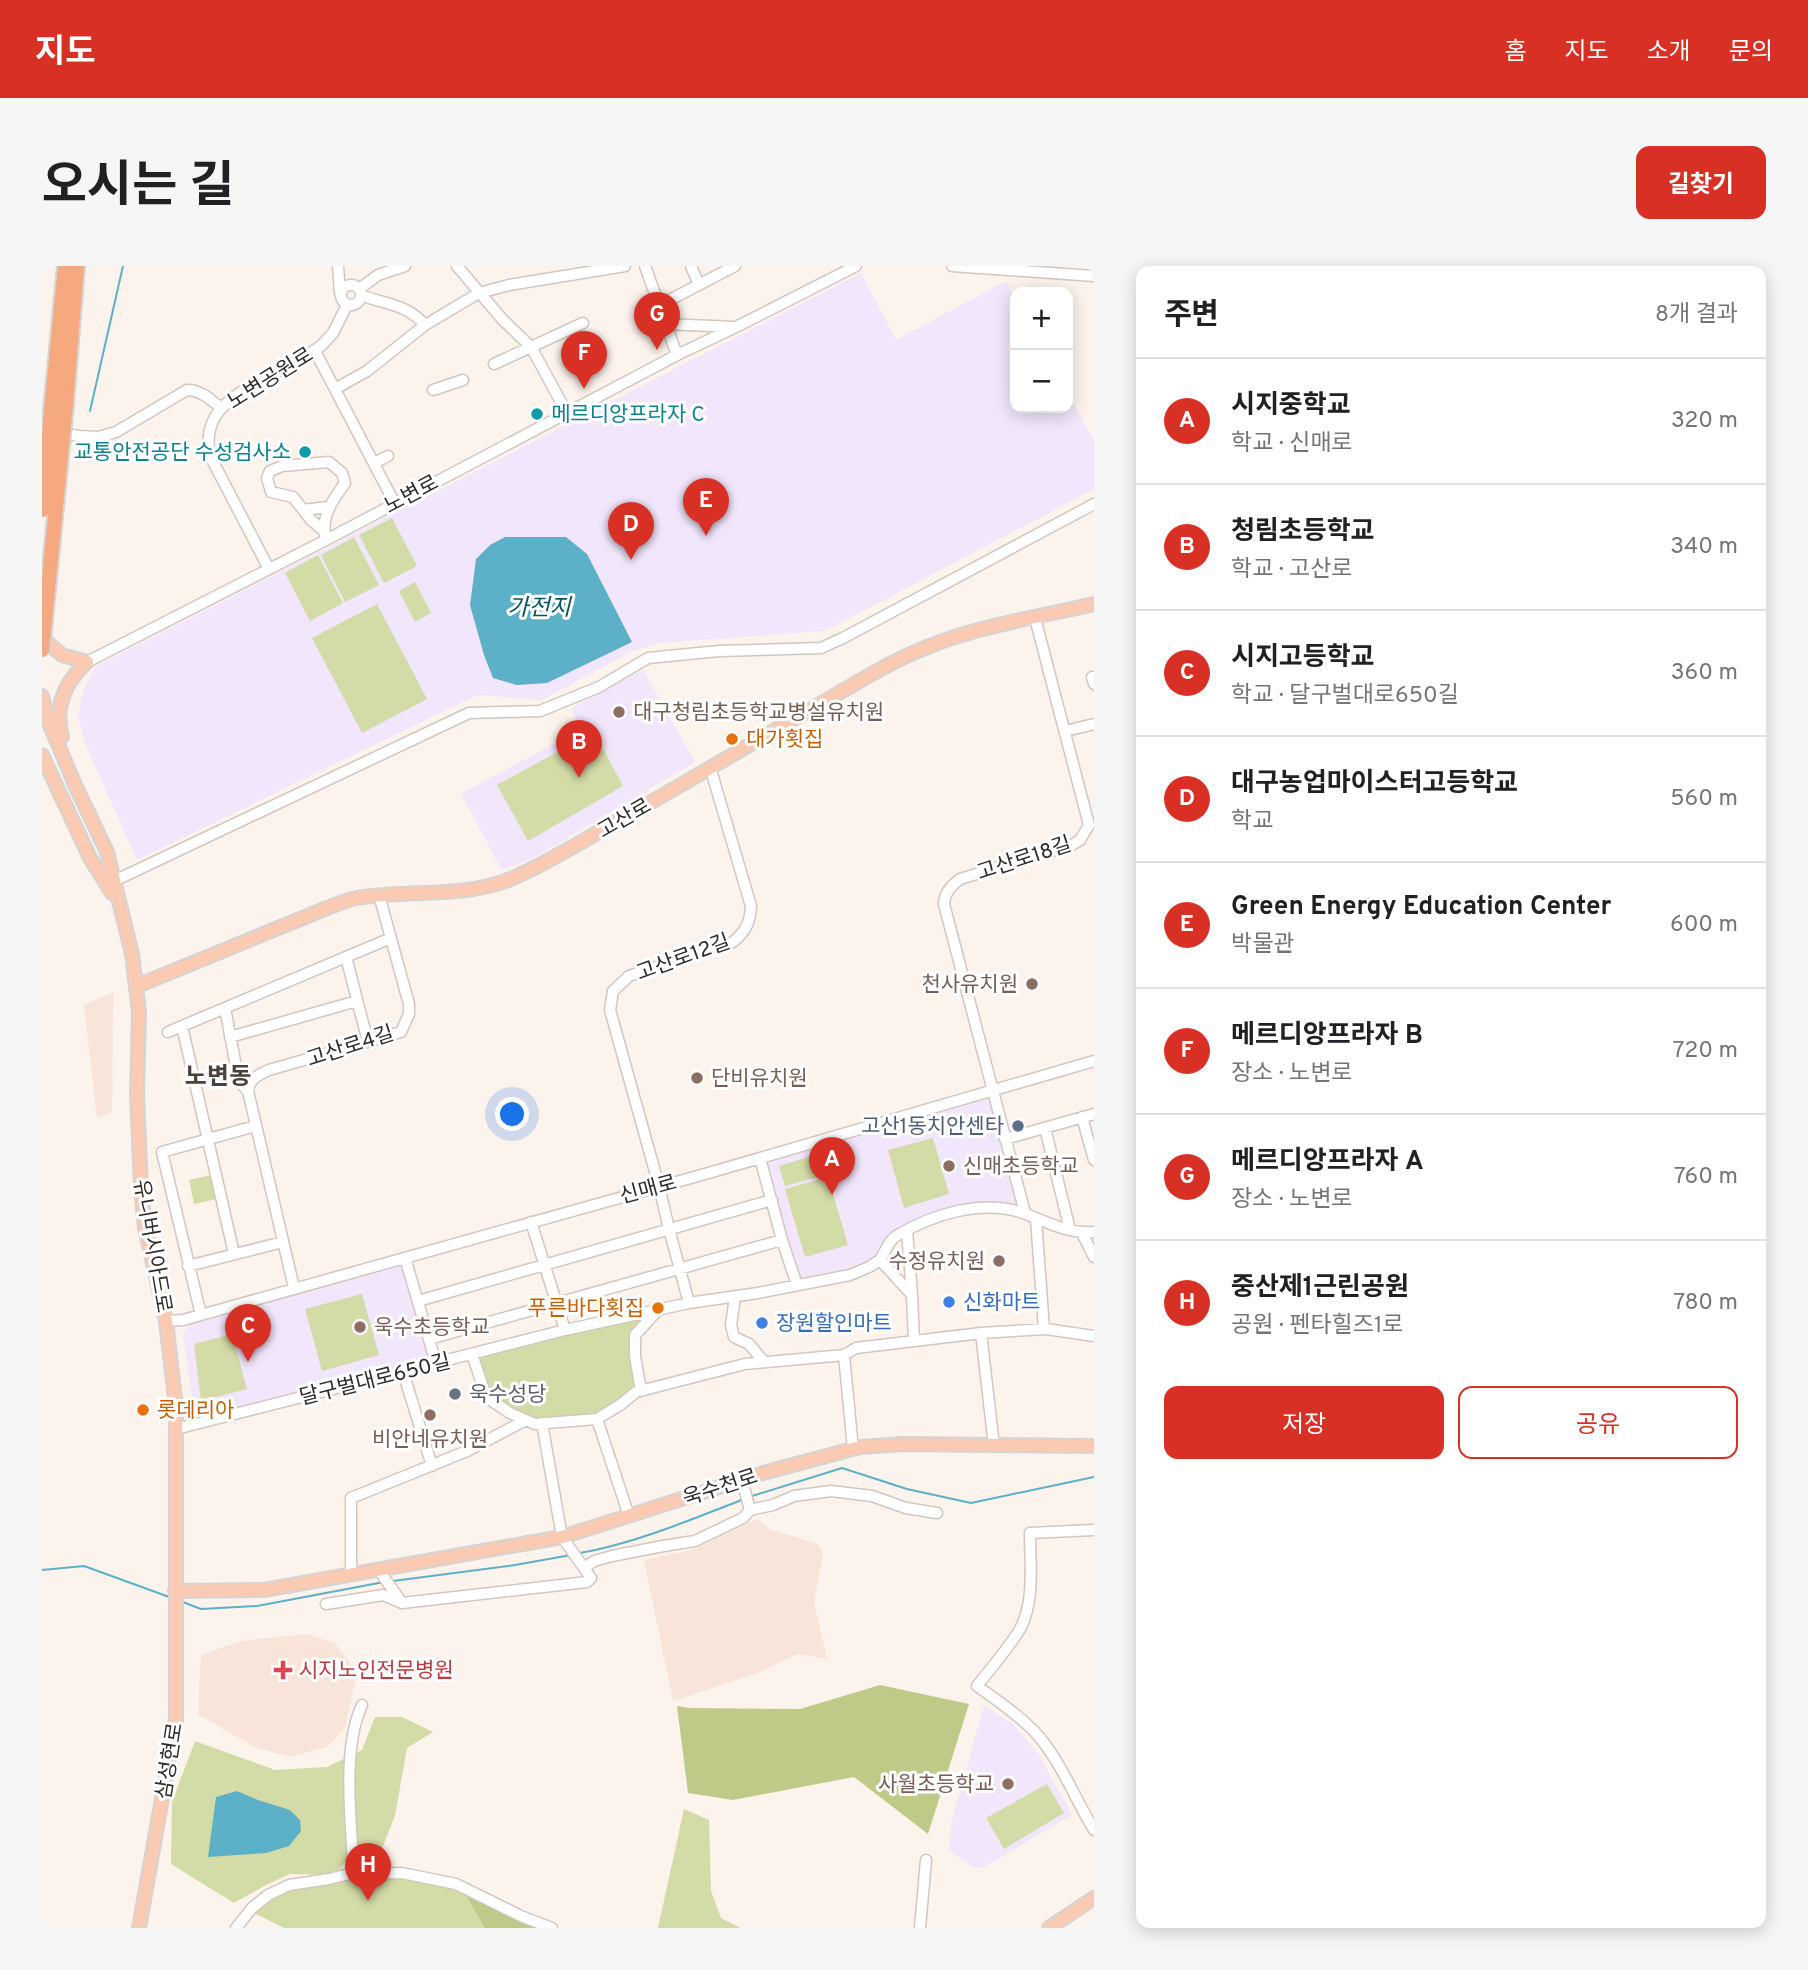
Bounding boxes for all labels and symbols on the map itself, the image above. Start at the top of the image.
pin: G [634,292,680,350]
pin: F [561,331,607,389]
street label: 노변공원로 [223,342,319,416]
place label: 메르디앙프라자 C [551,402,705,429]
marker: 메르디앙프라자 C [529,406,545,422]
place label: 교통안전공단 수성검사소 [74,440,291,467]
marker: 교통안전공단 수성검사소 [297,444,313,460]
street label: 노변로 [380,470,444,521]
pin: E [683,478,729,536]
pin: D [608,502,654,560]
water label: 가전지 [507,595,573,624]
place label: 대구청림초등학교병설유치원 [633,700,884,727]
marker: 대구청림초등학교병설유치원 [611,704,627,720]
pin: B [556,720,602,778]
place label: 대가횟집 [746,727,823,754]
marker: 대가횟집 [724,731,740,747]
street label: 고산로 [593,793,657,845]
street label: 고산로18길 [974,831,1075,887]
street label: 고산로12길 [633,929,734,988]
place label: 천사유치원 [921,972,1018,999]
marker: 천사유치원 [1024,976,1040,992]
street label: 고산로4길 [303,1021,398,1074]
district label: 노변동 [185,1063,251,1093]
place label: 단비유치원 [711,1066,808,1093]
marker: 단비유치원 [689,1070,705,1086]
your location [495,1097,529,1131]
place label: 고산1동치안센타 [861,1114,1004,1141]
marker: 고산1동치안센타 [1010,1118,1026,1134]
pin: A [809,1137,855,1195]
place label: 신매초등학교 [963,1154,1079,1181]
marker: 신매초등학교 [941,1158,957,1174]
street label: 신매로 [617,1170,680,1211]
street label: 유니버시아드로 [126,1177,177,1315]
place label: 수정유치원 [888,1249,985,1276]
marker: 수정유치원 [991,1253,1007,1269]
place label: 신화마트 [963,1290,1040,1317]
marker: 신화마트 [941,1294,957,1310]
place label: 푸른바다횟집 [528,1296,644,1323]
marker: 푸른바다횟집 [650,1300,666,1316]
pin: C [225,1304,271,1362]
place label: 장원할인마트 [776,1311,892,1338]
place label: 욱수초등학교 [374,1315,490,1342]
marker: 장원할인마트 [754,1315,770,1331]
marker: 욱수초등학교 [352,1319,368,1335]
street label: 달구벌대로650길 [297,1349,454,1412]
place label: 욱수성당 [469,1382,546,1409]
marker: 욱수성당 [447,1386,463,1402]
place label: 롯데리아 [157,1398,234,1425]
marker: 롯데리아 [135,1402,151,1418]
marker: 비안네유치원 [422,1407,438,1423]
place label: 비안네유치원 [372,1427,488,1454]
street label: 욱수천로 [680,1464,761,1513]
place label: 시지노인전문병원 [299,1658,454,1685]
marker: 시지노인전문병원 [273,1660,293,1680]
street label: 삼성현로 [151,1721,190,1802]
place label: 사월초등학교 [878,1772,994,1799]
marker: 사월초등학교 [1000,1776,1016,1792]
pin: H [345,1843,391,1901]

